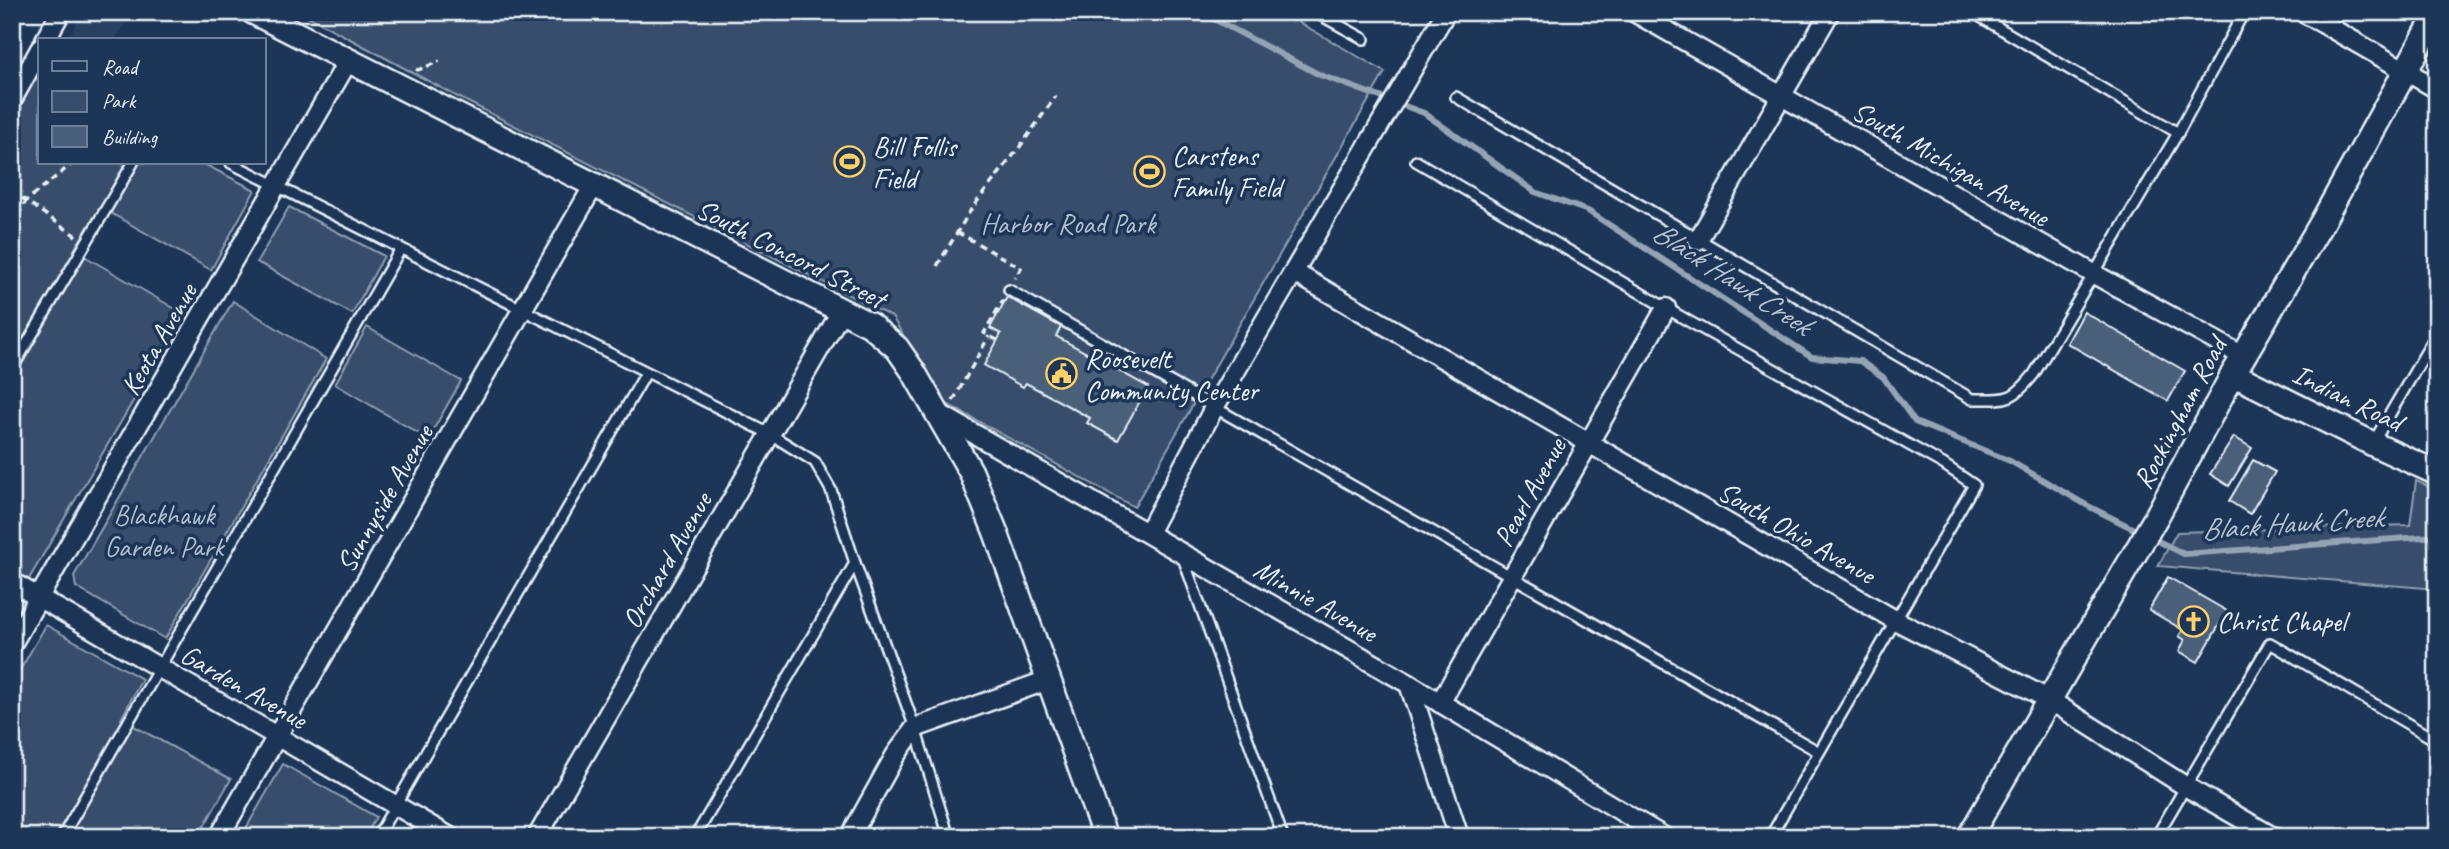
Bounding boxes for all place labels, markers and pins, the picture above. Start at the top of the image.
place label: Bill Follis Field [873,129,958,196]
place label: Carstens Family Field [1172,138,1285,205]
sports icon: Bill Follis Field [833,145,867,179]
sports icon: Carstens Family Field [1132,154,1166,188]
place label: Roosevelt Community Center [1085,341,1260,408]
public building icon: Roosevelt Community Center [1045,357,1079,391]
church icon: Christ Chapel [2177,604,2211,638]
place label: Christ Chapel [2217,604,2351,639]

